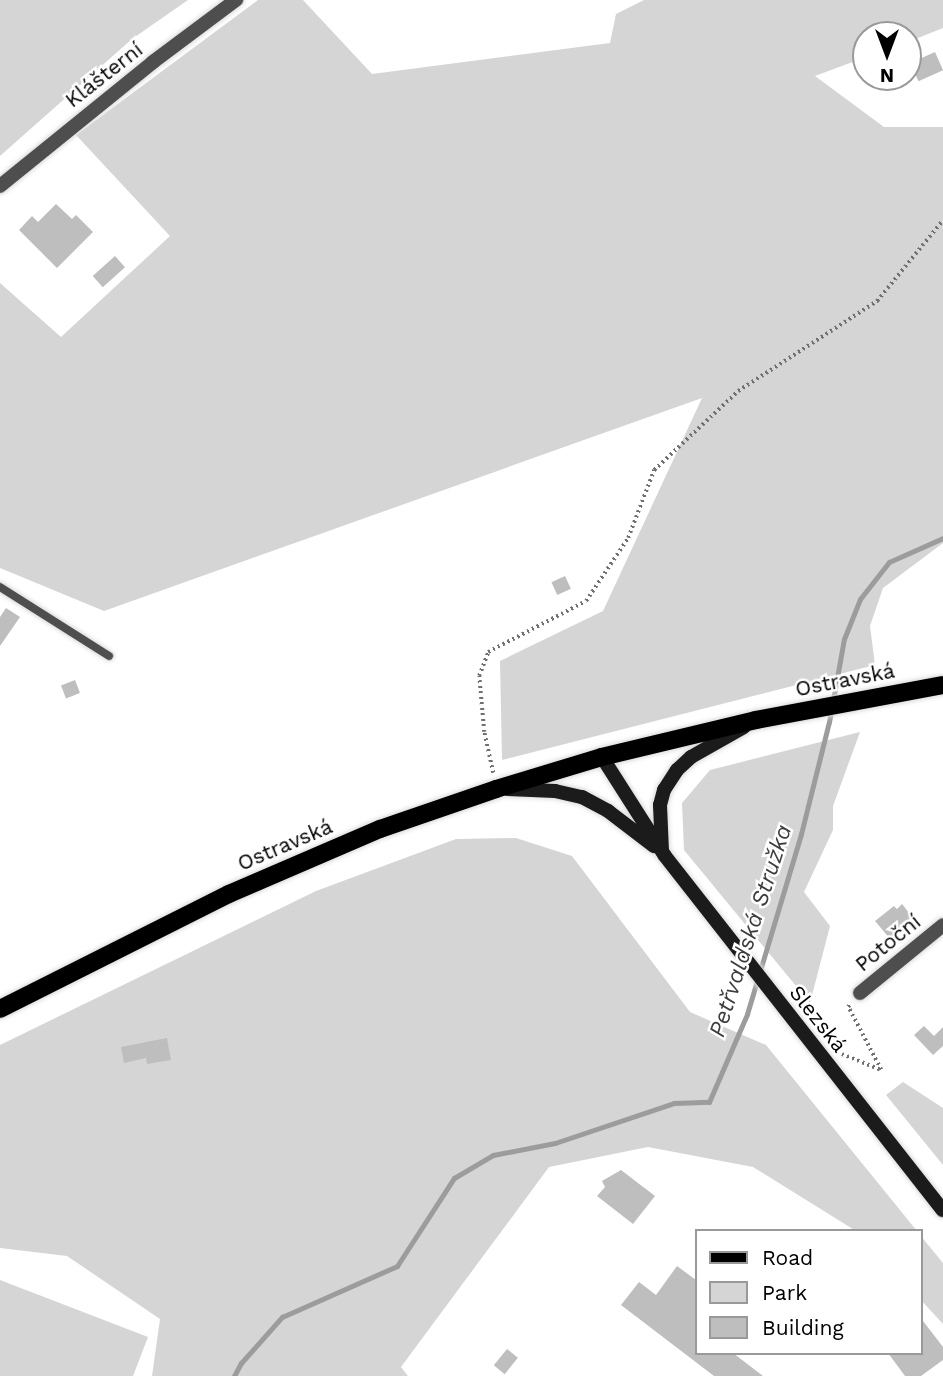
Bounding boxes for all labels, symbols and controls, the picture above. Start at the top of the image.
north arrow [852,21,922,91]
street label: Klášterní [60,37,148,113]
text: N [880,64,894,87]
street label: Ostravská [793,658,897,702]
street label: Ostravská [234,814,336,876]
water label: Petřvaldská Stružka [704,821,798,1041]
street label: Potoční [850,909,926,977]
street label: Slezská [784,981,852,1057]
legend [694,1229,922,1355]
text: Road [762,1245,813,1270]
text: Park [762,1280,807,1305]
text: Building [762,1315,844,1340]

